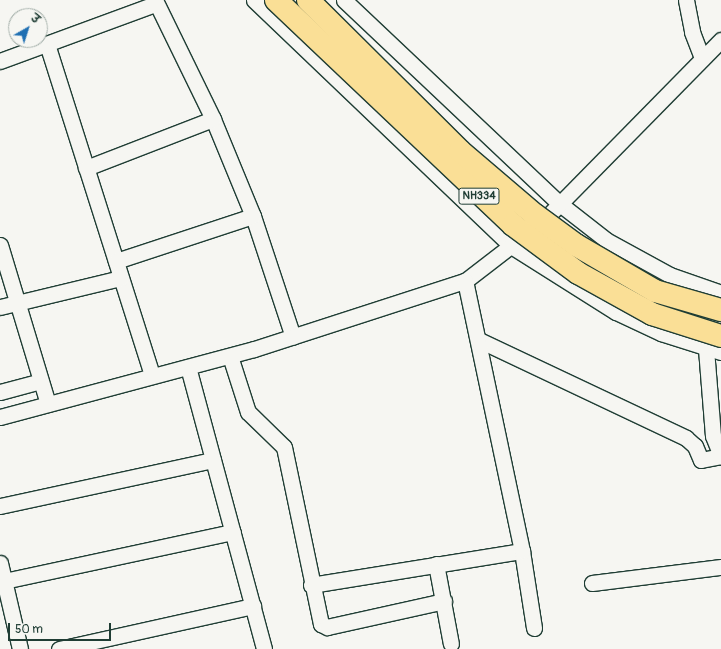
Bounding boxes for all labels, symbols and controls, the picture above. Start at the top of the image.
north arrow [8,8,48,48]
text: उ [28,12,42,26]
road number: NH334 [458,187,500,205]
scale bar [10,615,113,641]
text: 50 m [15,622,43,637]

